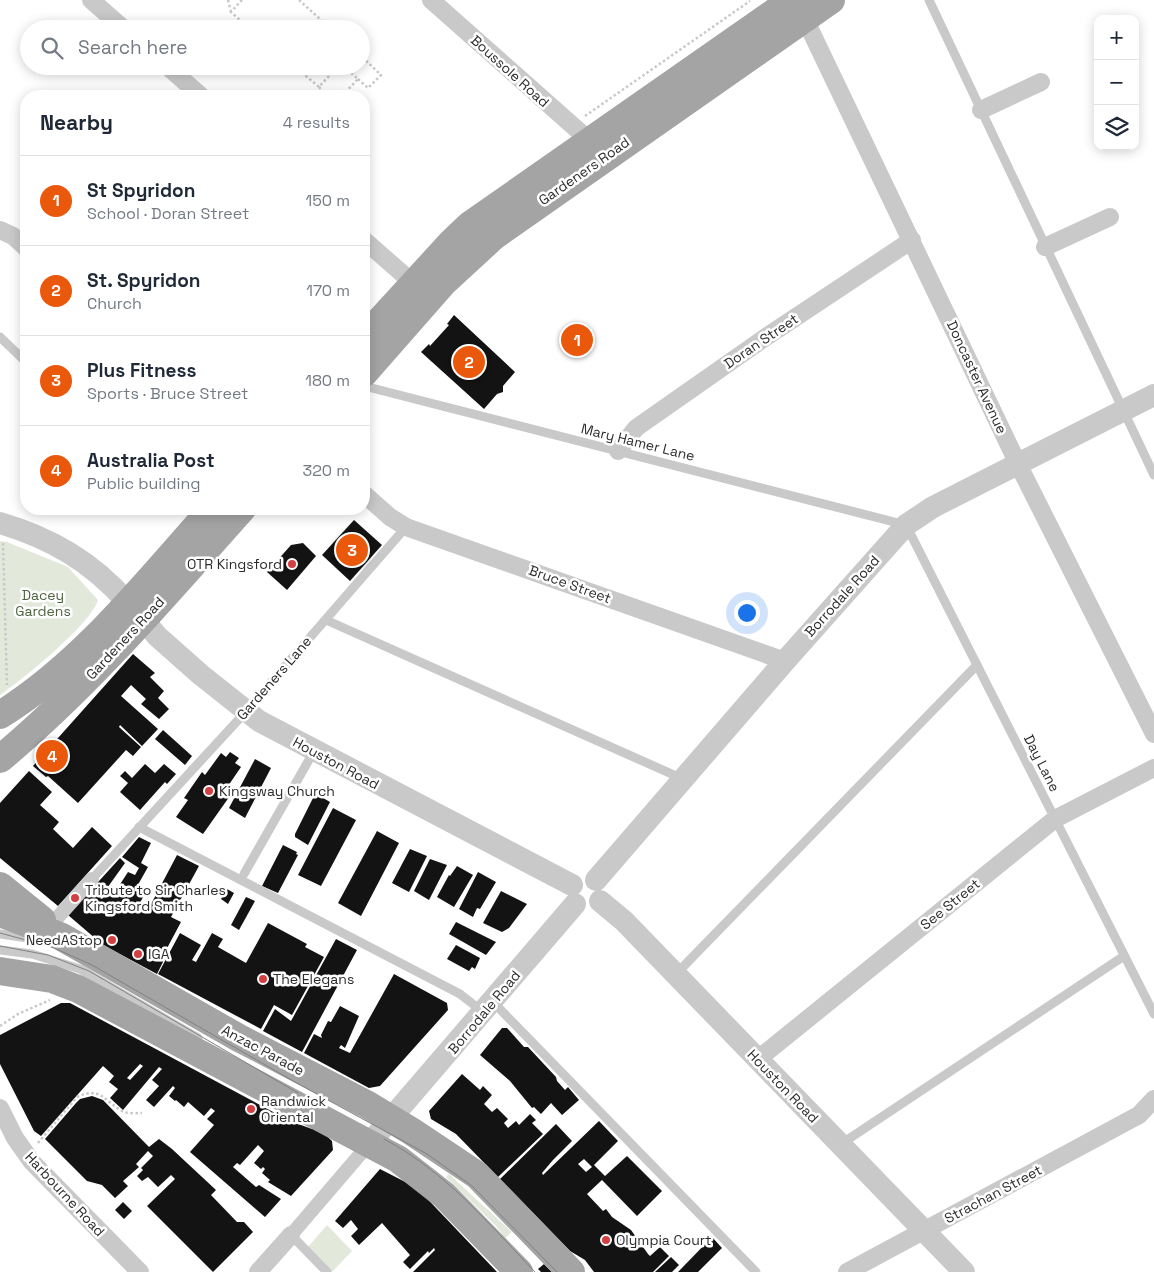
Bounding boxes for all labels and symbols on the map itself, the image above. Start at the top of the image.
street label: Boussole Road [467,31,553,111]
street label: Gardeners Road [535,133,633,209]
street label: Doran Street [720,309,802,373]
street label: Doncaster Avenue [943,318,1011,436]
pin: 1 [561,321,593,359]
pin: 2 [453,343,485,381]
street label: Mary Hamer Lane [579,419,697,465]
pin: 3 [336,531,368,569]
street label: Borrodale Road [801,551,883,641]
place label: OTR Kingsford [187,555,282,573]
marker: OTR Kingsford [286,558,298,570]
street label: Bruce Street [526,561,614,607]
park label: Dacey Gardens [15,586,71,620]
street label: Gardeners Road [82,593,168,683]
your location [734,600,760,626]
street label: Gardeners Lane [233,632,315,724]
street label: Day Lane [1020,731,1064,795]
street label: Houston Road [290,733,382,793]
pin: 4 [36,737,68,775]
place label: Kingsway Church [219,782,335,800]
marker: Kingsway Church [203,785,215,797]
street label: See Street [917,874,983,934]
place label: Tribute to Sir Charles Kingsford Smith [85,881,226,915]
marker: Tribute to Sir Charles Kingsford Smith [69,892,81,904]
place label: NeedAStop [26,931,102,949]
marker: NeedAStop [106,934,118,946]
place label: IGA [148,945,170,963]
marker: IGA [132,948,144,960]
street label: Borrodale Road [444,967,524,1057]
place label: The Elegans [273,970,354,988]
marker: The Elegans [257,973,269,985]
street label: Anzac Parade [219,1021,307,1079]
street label: Houston Road [744,1046,822,1126]
place label: Randwick Oriental [261,1092,326,1126]
marker: Randwick Oriental [245,1103,257,1115]
street label: Harbourne Road [21,1148,109,1240]
street label: Strachan Street [941,1161,1045,1227]
place label: Olympia Court [616,1231,711,1249]
marker: Olympia Court [600,1234,612,1246]

